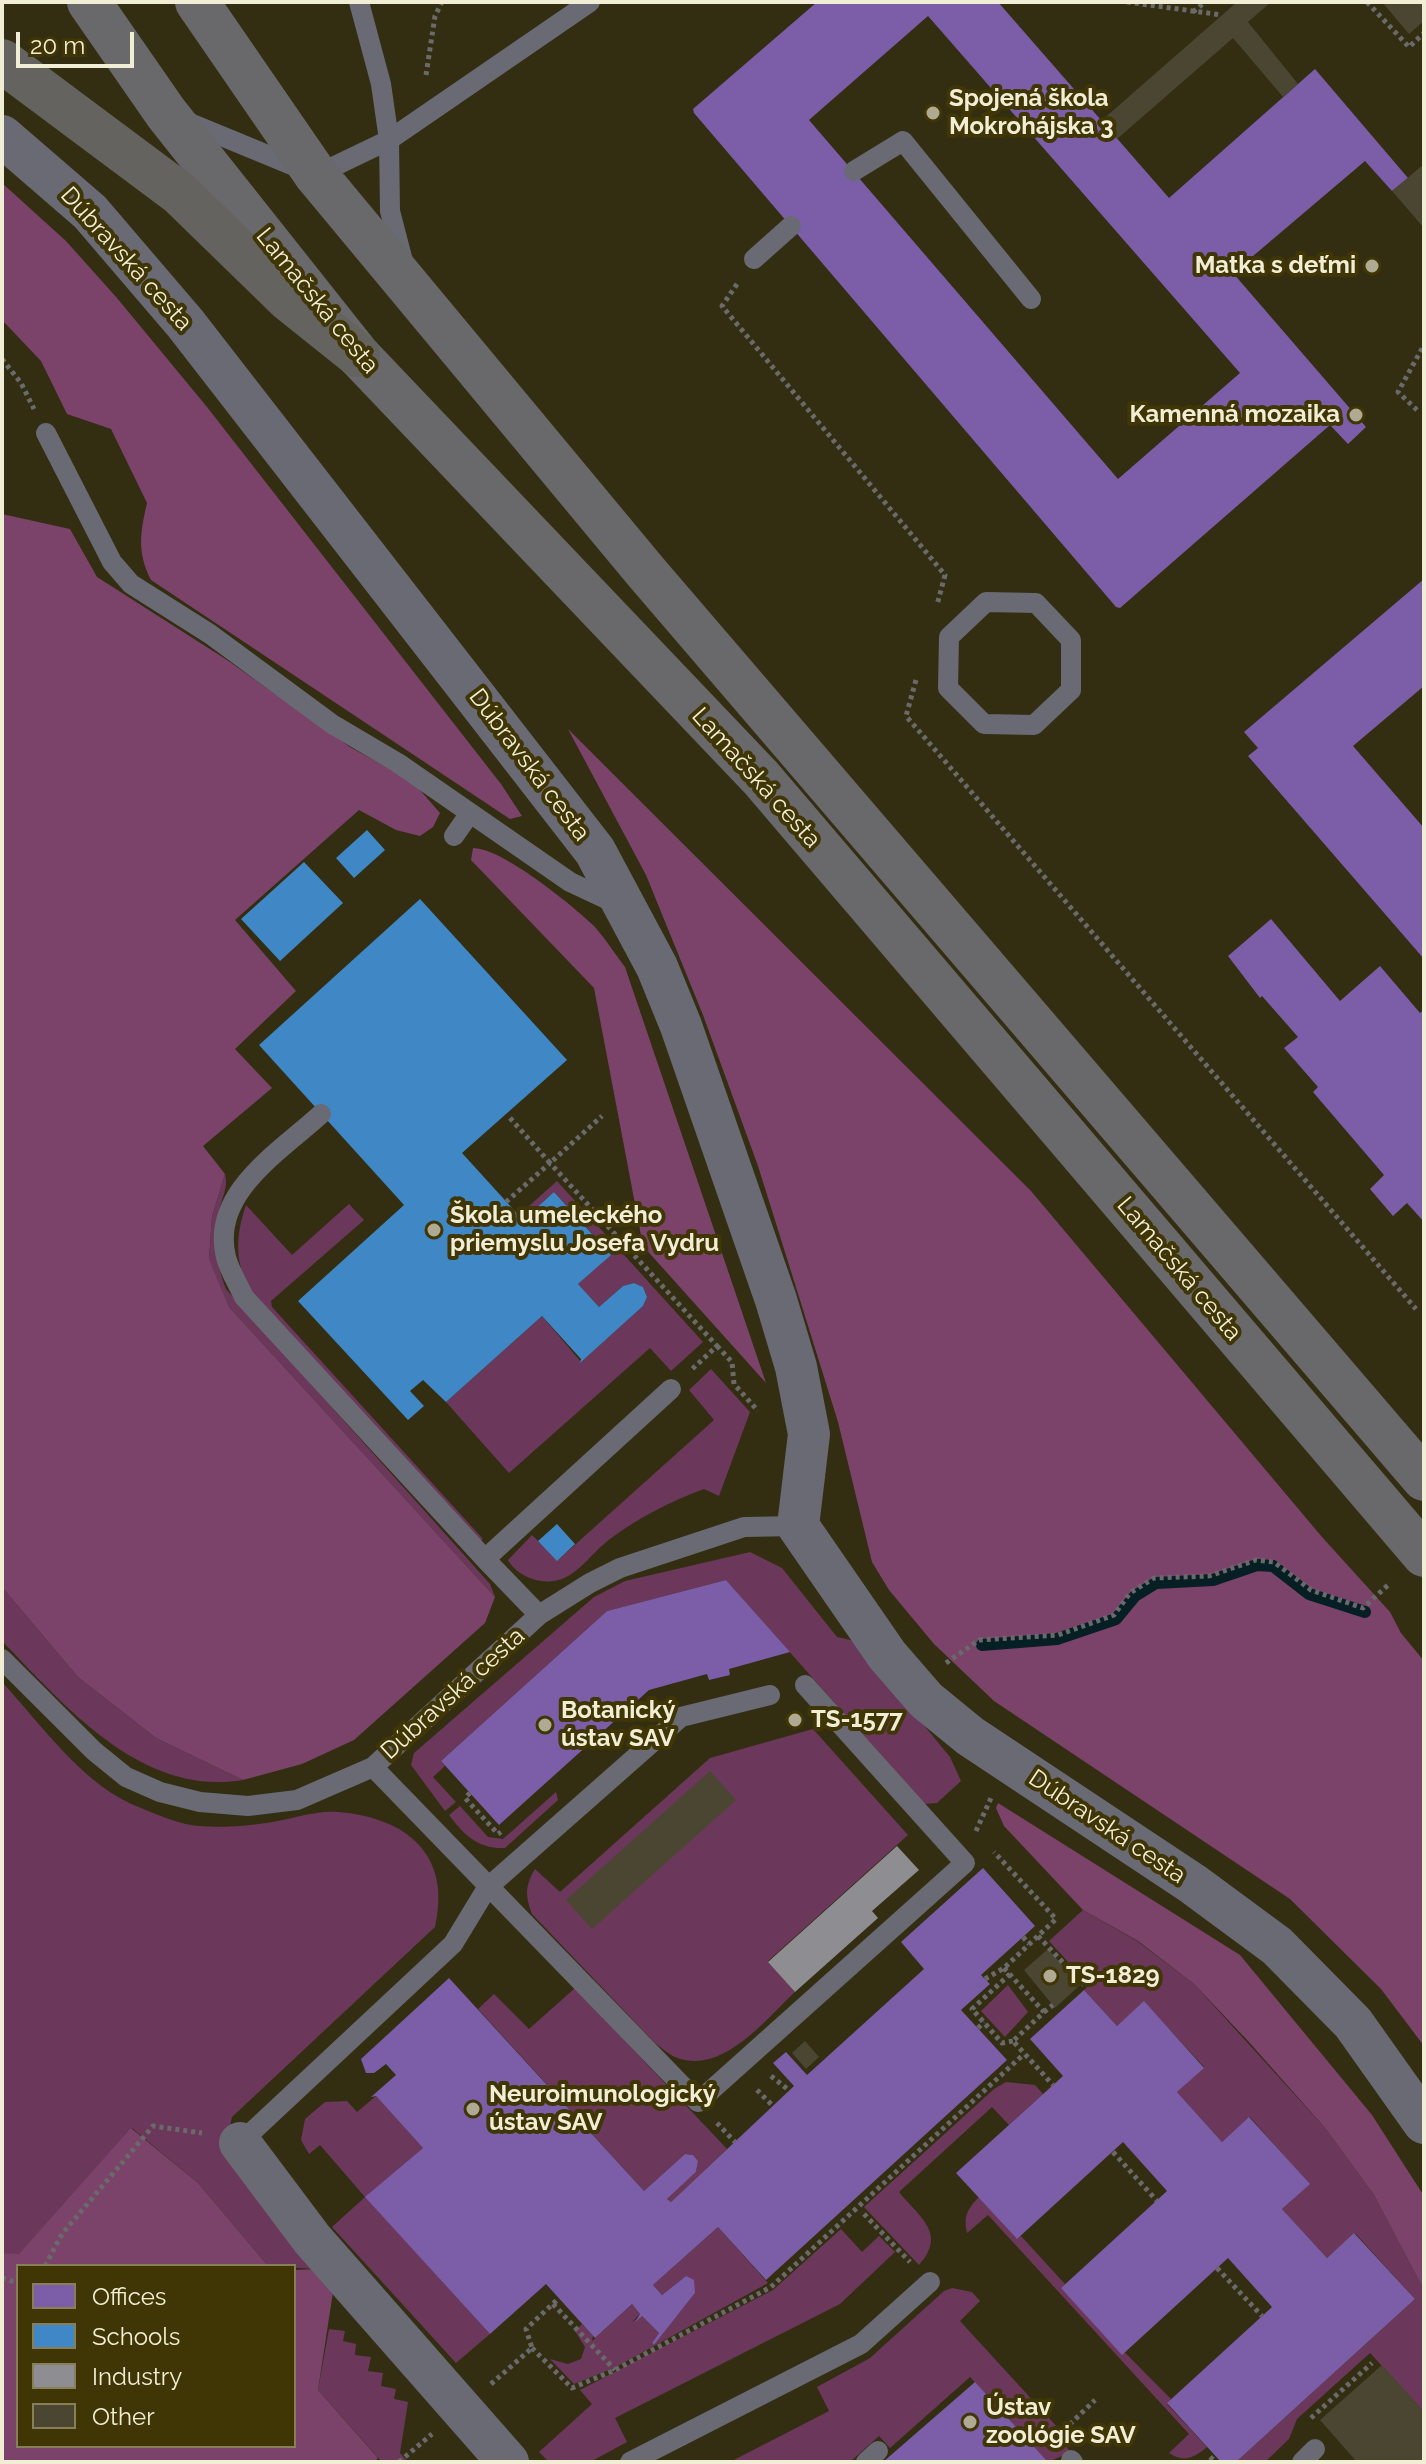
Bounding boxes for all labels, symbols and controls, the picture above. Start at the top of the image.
scale bar [20,16,138,66]
text: 20 m [30,31,85,60]
place label: Spojená škola Mokrohájska 3 [949,85,1114,141]
marker: Spojená škola Mokrohájska 3 [924,104,942,122]
street label: Dúbravská cesta [54,181,198,337]
street label: Lamačská cesta [250,222,384,380]
place label: Matka s deťmi [1195,252,1356,280]
marker: Matka s deťmi [1363,257,1381,275]
place label: Kamenná mozaika [1130,401,1340,429]
marker: Kamenná mozaika [1347,406,1365,424]
street label: Dúbravská cesta [462,683,596,847]
street label: Lamačská cesta [686,702,826,854]
street label: Lamačská cesta [1111,1191,1247,1347]
place label: Škola umeleckého priemyslu Josefa Vydru [450,1202,719,1258]
marker: Škola umeleckého priemyslu Josefa Vydru [425,1221,443,1239]
street label: Dúbravská cesta [375,1622,531,1766]
place label: Botanický ústav SAV [561,1697,675,1753]
place label: TS-1577 [811,1706,903,1734]
marker: TS-1577 [786,1711,804,1729]
marker: Botanický ústav SAV [536,1716,554,1734]
street label: Dúbravská cesta [1023,1764,1191,1890]
place label: TS-1829 [1066,1962,1160,1990]
marker: TS-1829 [1041,1967,1059,1985]
place label: Neuroimunologický ústav SAV [489,2081,716,2137]
marker: Neuroimunologický ústav SAV [464,2100,482,2118]
legend [16,2264,296,2448]
text: Offices [92,2282,166,2311]
text: Schools [92,2322,180,2351]
text: Industry [92,2362,182,2391]
place label: Ústav zoológie SAV [986,2394,1136,2450]
text: Other [92,2402,155,2431]
marker: Ústav zoológie SAV [961,2413,979,2431]

